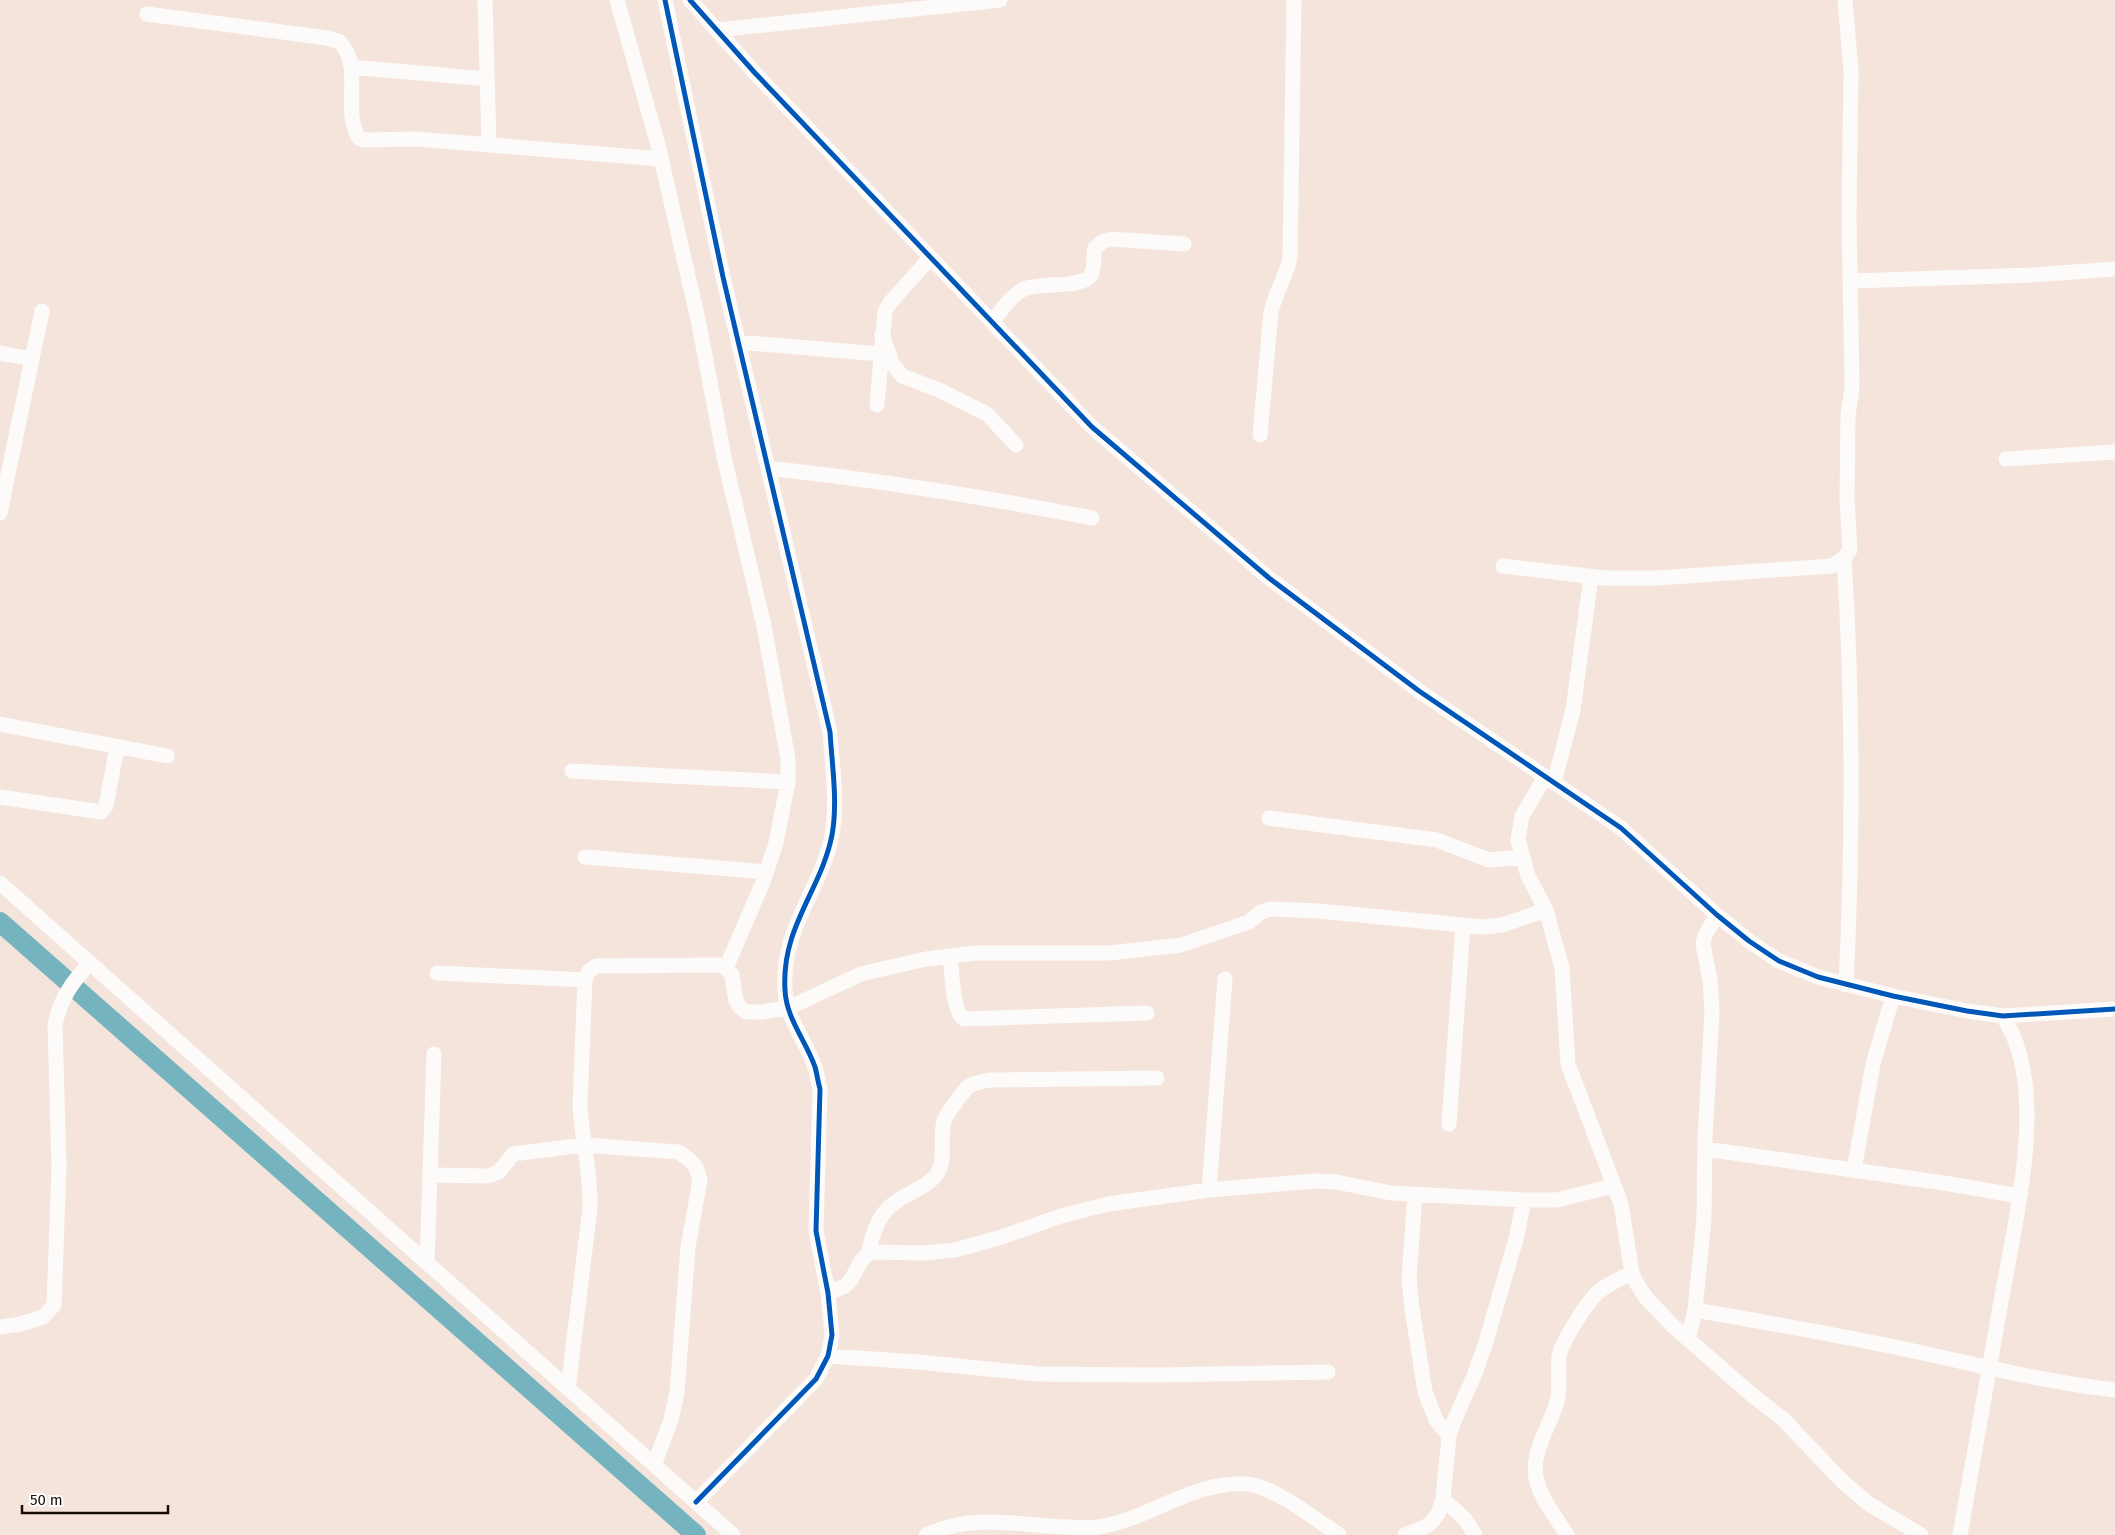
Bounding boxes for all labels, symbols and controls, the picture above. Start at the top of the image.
scale bar [22,1482,169,1514]
text: 50 m [30,1491,63,1509]

